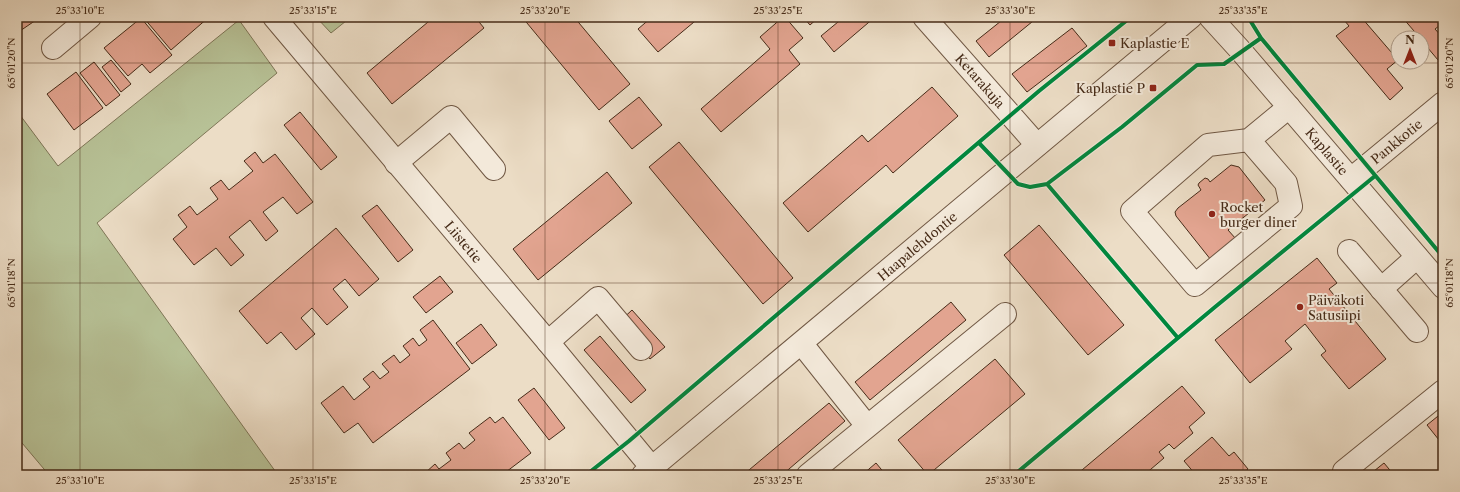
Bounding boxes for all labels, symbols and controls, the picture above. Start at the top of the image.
text: 25°33'10"E [56,4,105,17]
text: 25°33'15"E [289,4,337,17]
text: 25°33'20"E [520,4,570,17]
text: 25°33'25"E [753,4,803,17]
text: 25°33'30"E [985,4,1035,17]
text: 25°33'35"E [1218,4,1268,17]
north arrow [1390,30,1430,70]
text: N [1405,33,1415,47]
place label: Kaplastie E [1120,35,1190,51]
text: 65°01'20"N [5,37,18,89]
text: 65°01'20"N [1443,37,1456,89]
marker: Kaplastie E [1107,38,1117,48]
street label: Ketarakuja [952,50,1008,111]
place label: Kaplastie P [1076,80,1145,96]
marker: Kaplastie P [1148,83,1158,93]
street label: Pankkotie [1368,116,1425,167]
street label: Kaplastie [1302,124,1351,178]
place label: Rocket burger diner [1220,199,1297,230]
street label: Haapalehdontie [874,208,960,284]
marker: Rocket burger diner [1207,209,1217,219]
street label: Liistetie [441,218,486,266]
text: 65°01'18"N [5,258,18,308]
text: 65°01'18"N [1443,258,1456,308]
place label: Päiväkoti Satusiipi [1308,292,1364,323]
marker: Päiväkoti Satusiipi [1295,302,1305,312]
text: 25°33'10"E [56,474,105,487]
text: 25°33'15"E [289,474,337,487]
text: 25°33'20"E [520,474,570,487]
text: 25°33'25"E [753,474,803,487]
text: 25°33'30"E [985,474,1035,487]
text: 25°33'35"E [1218,474,1268,487]

